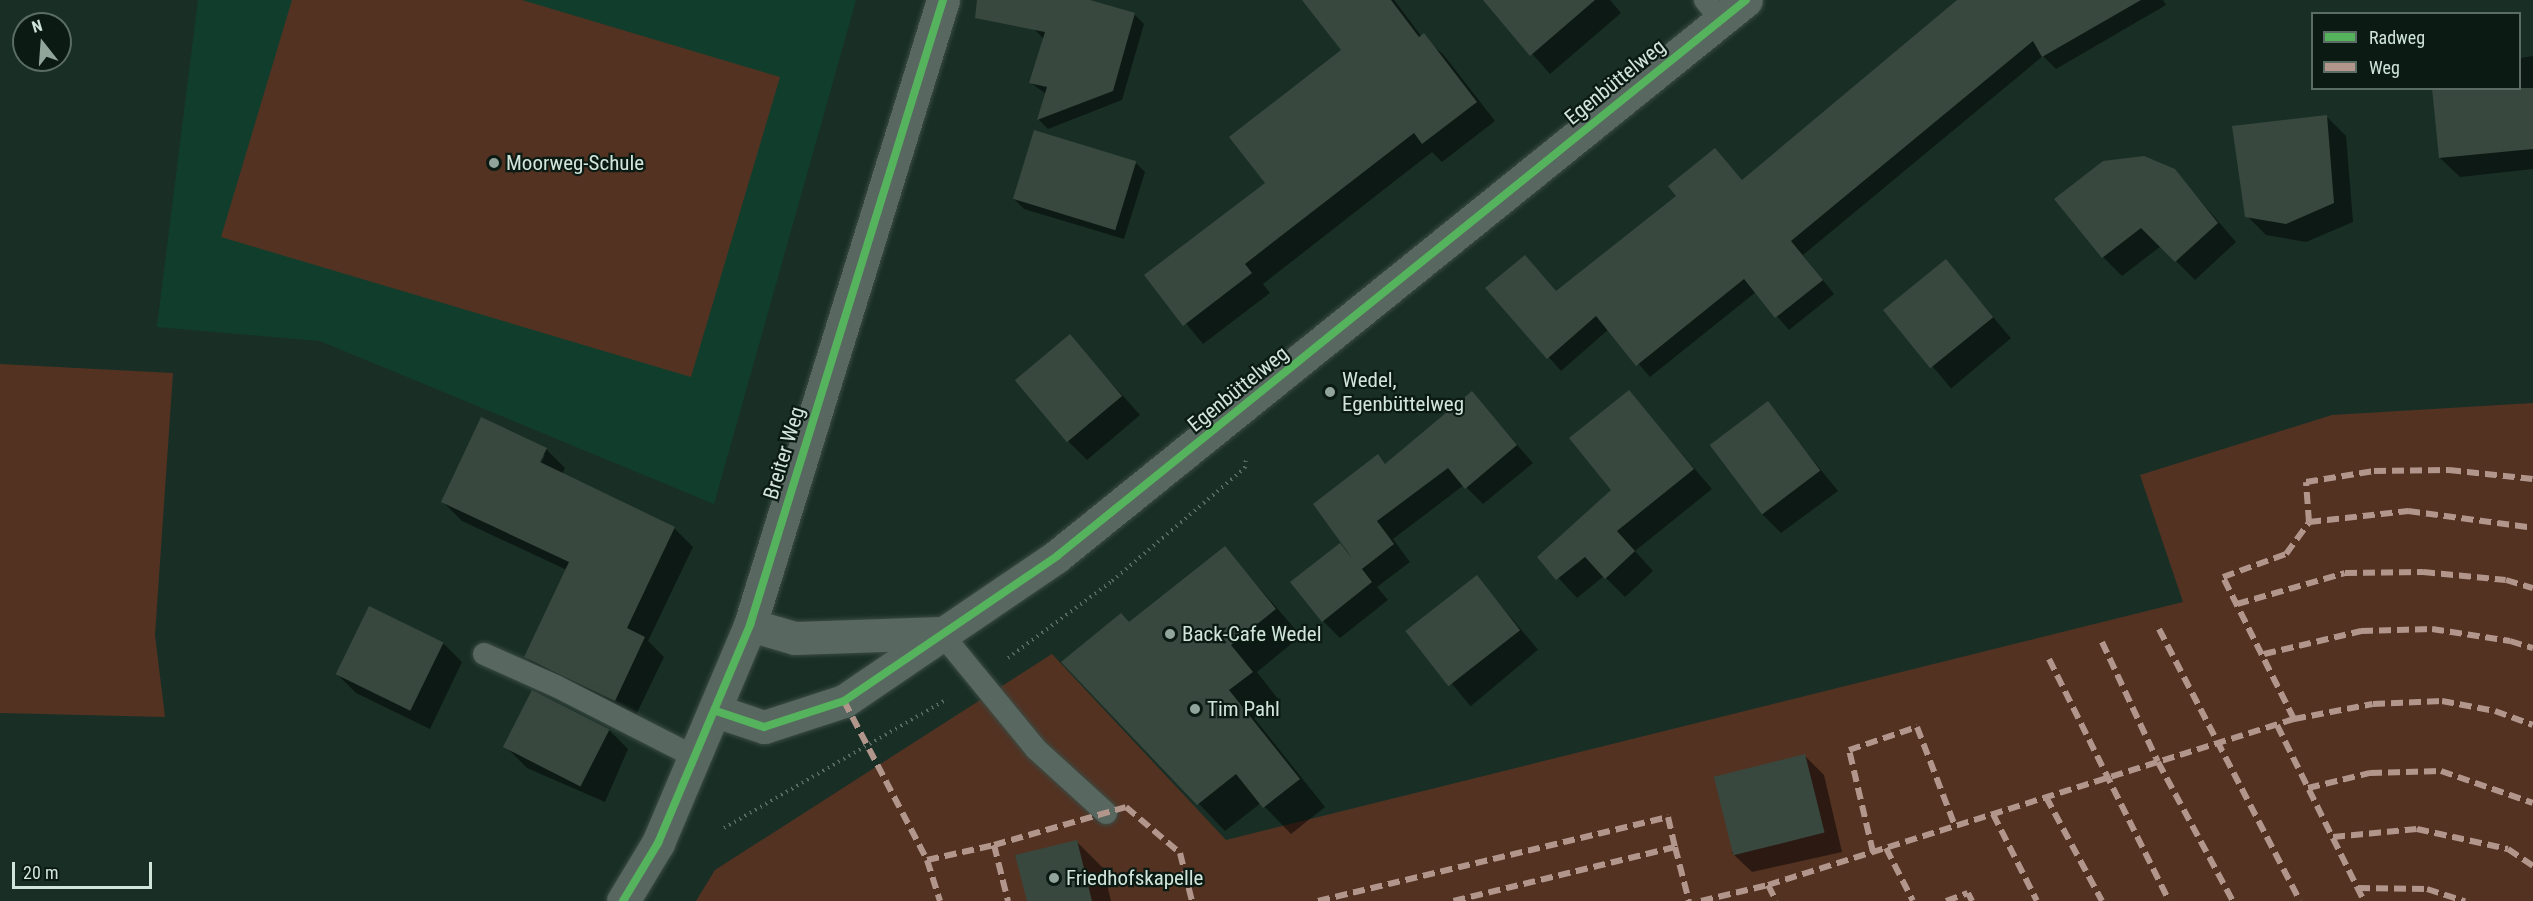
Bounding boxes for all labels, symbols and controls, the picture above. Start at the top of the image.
north arrow [12,12,72,72]
legend [2311,12,2521,90]
text: N [30,16,45,37]
text: Radweg [2369,27,2425,48]
street label: Egenbüttelweg [1560,34,1670,130]
text: Weg [2369,57,2400,78]
place label: Moorweg-Schule [506,150,644,176]
marker: Moorweg-Schule [487,156,501,170]
street label: Egenbüttelweg [1183,341,1293,437]
place label: Wedel, Egenbüttelweg [1342,367,1464,417]
marker: Wedel, Egenbüttelweg [1323,385,1337,399]
street label: Breiter Weg [758,404,810,502]
place label: Back-Cafe Wedel [1182,621,1322,647]
marker: Back-Cafe Wedel [1163,627,1177,641]
place label: Tim Pahl [1207,696,1280,722]
marker: Tim Pahl [1188,702,1202,716]
scale bar [15,850,154,888]
text: 20 m [23,862,58,883]
place label: Friedhofskapelle [1066,865,1203,891]
marker: Friedhofskapelle [1047,871,1061,885]

